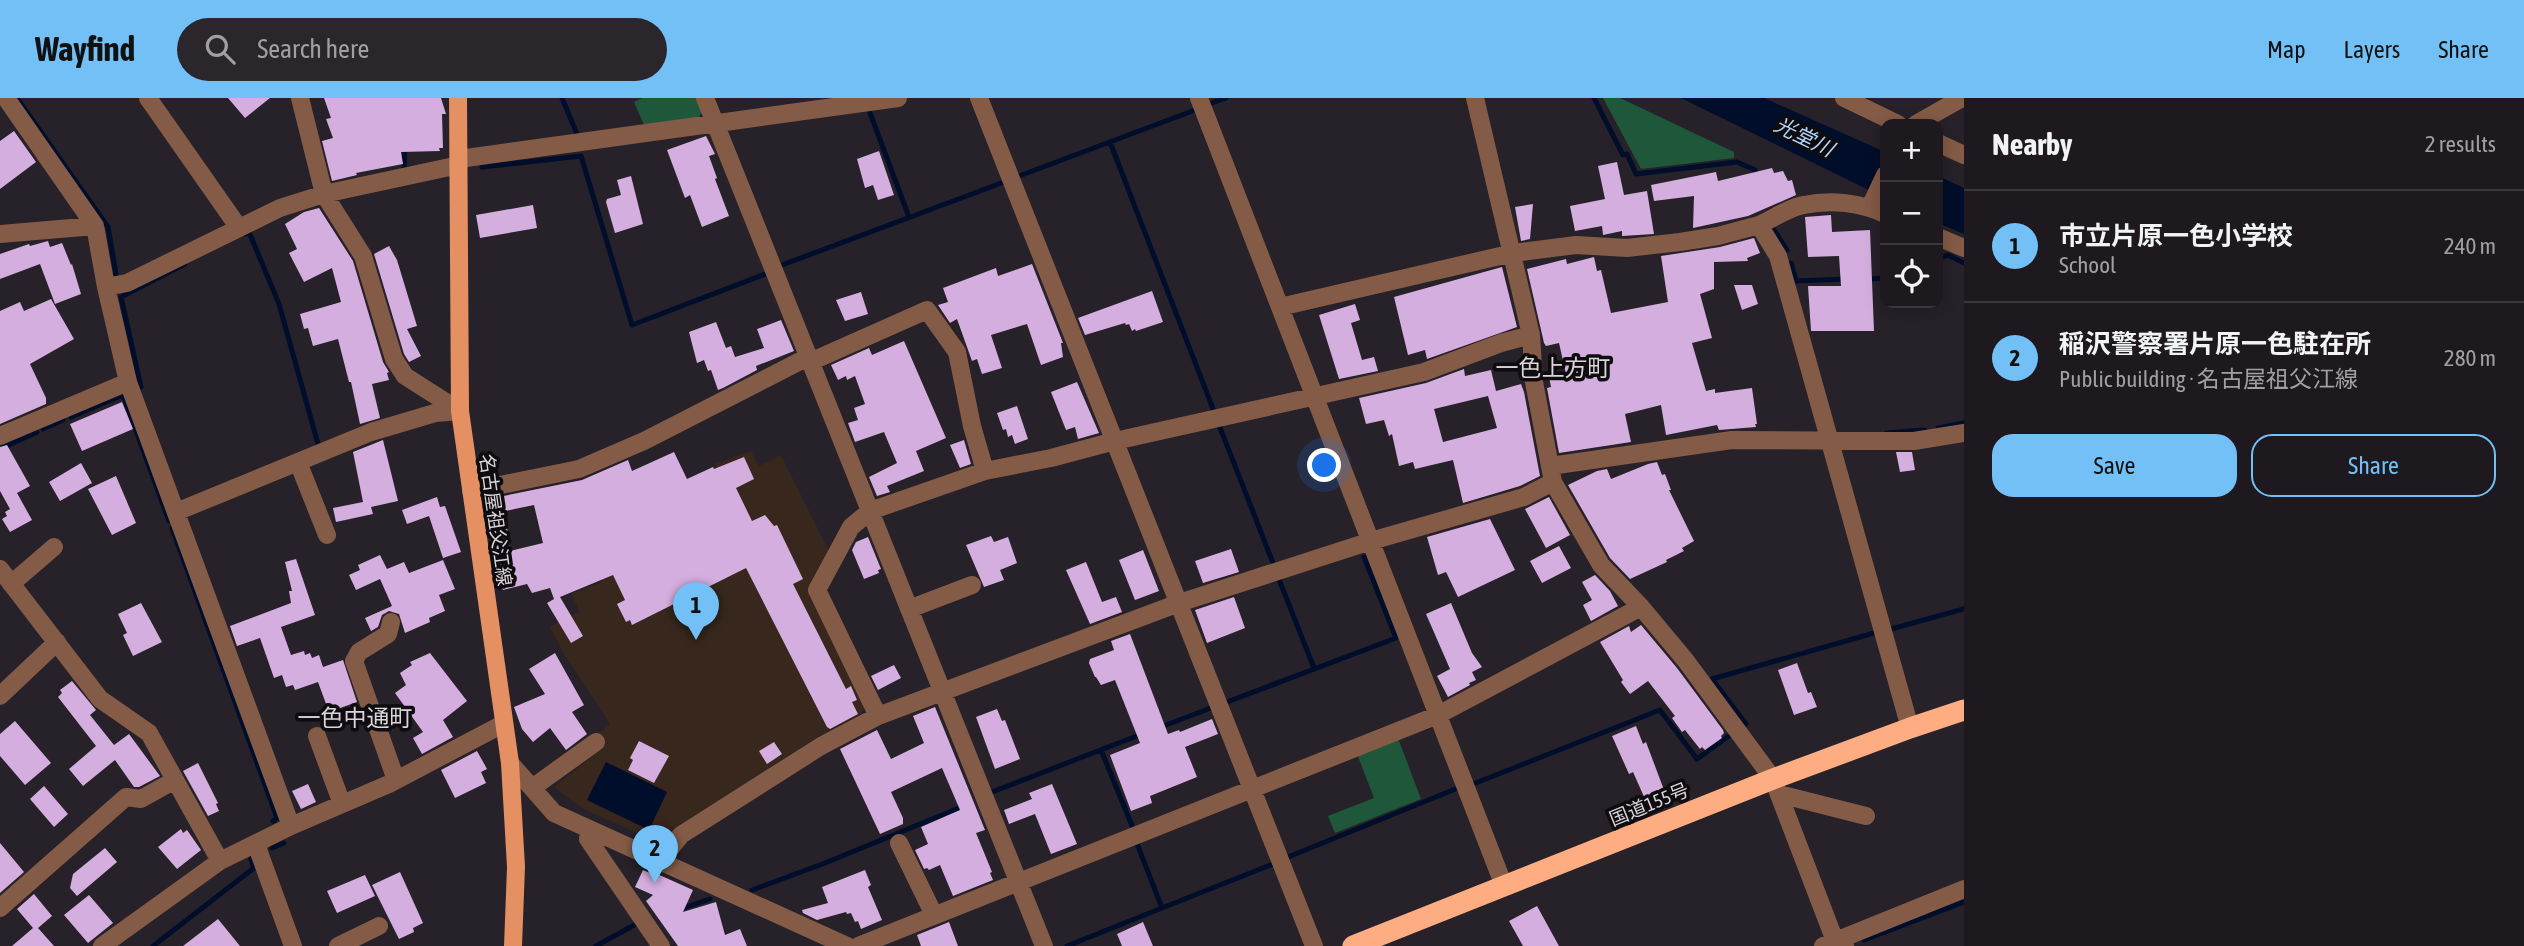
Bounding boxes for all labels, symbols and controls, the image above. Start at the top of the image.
search box [177,18,667,81]
text: Wayfind [35,30,135,68]
icon: search [201,30,239,68]
text: Search here [257,34,369,64]
text: Map [2267,36,2306,63]
text: Layers [2344,36,2400,63]
text: Share [2438,36,2489,63]
water label: 光堂川 [1771,112,1840,162]
map controls [1880,119,1943,308]
button: + [1880,119,1943,182]
text: Nearby [1992,127,2072,161]
text: 2 results [2425,131,2496,157]
button: − [1880,182,1943,245]
text: 市立片原一色小学校 [2059,221,2293,251]
text: 1 [2010,233,2020,259]
text: 240 m [2444,233,2496,259]
button: locate [1880,245,1943,308]
text: School [2059,252,2116,278]
text: 稲沢警察署片原一色駐在所 [2059,329,2371,359]
text: 2 [2010,345,2020,371]
text: 280 m [2444,345,2496,371]
district label: 一色上方町 [1496,355,1611,381]
text: Public building · 名古屋祖父江線 [2059,366,2358,392]
button: Save [1992,434,2237,497]
button: Share [2251,434,2496,497]
your location [1307,448,1341,482]
street label: 名古屋祖父江線 [476,453,516,587]
pin: 1 [673,582,719,640]
district label: 一色中通町 [298,705,413,731]
street label: 国道155号 [1606,778,1692,830]
pin: 2 [632,825,678,883]

